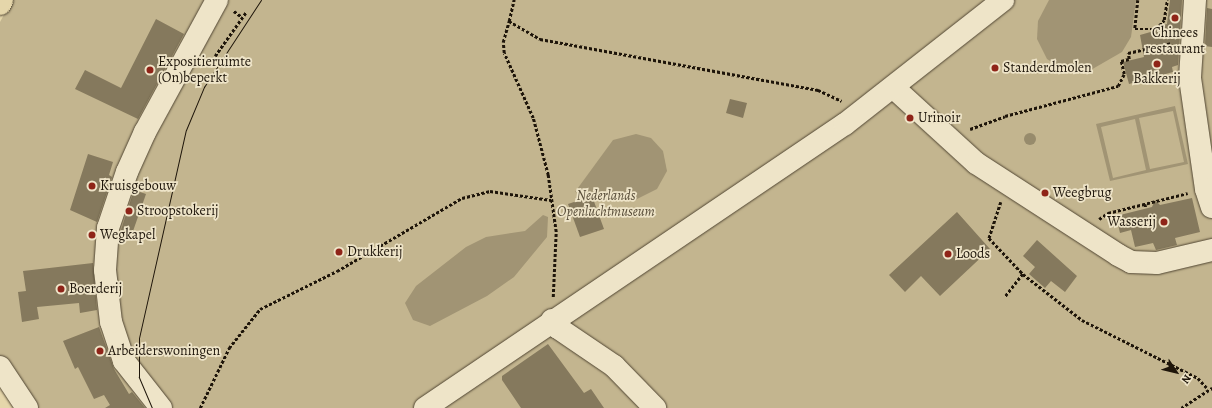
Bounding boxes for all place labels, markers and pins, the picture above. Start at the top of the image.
marker: Chinees restaurant [1170,13,1180,23]
place label: Chinees restaurant [1145,25,1205,58]
place label: Expositieruimte (On)beperkt [158,54,251,86]
marker: Bakkerij [1152,59,1162,69]
place label: Standerdmolen [1003,60,1092,76]
marker: Standerdmolen [990,63,1000,73]
marker: Expositieruimte (On)beperkt [145,65,155,75]
place label: Bakkerij [1133,71,1181,87]
place label: Urinoir [918,110,961,126]
marker: Urinoir [905,113,915,123]
place label: Kruisgebouw [100,178,176,194]
marker: Kruisgebouw [87,181,97,191]
place label: Weegbrug [1053,185,1111,201]
marker: Weegbrug [1040,188,1050,198]
place label: Stroopstokerij [137,203,219,219]
marker: Stroopstokerij [124,206,134,216]
place label: Wasserij [1107,214,1156,230]
marker: Wasserij [1159,217,1169,227]
place label: Wegkapel [100,227,155,243]
marker: Wegkapel [87,230,97,240]
place label: Drukkerij [347,244,402,260]
place label: Loods [956,246,990,262]
marker: Drukkerij [334,247,344,257]
marker: Loods [943,249,953,259]
place label: Boerderij [69,281,122,297]
marker: Boerderij [56,284,66,294]
place label: Arbeiderswoningen [108,343,220,359]
marker: Arbeiderswoningen [95,346,105,356]

